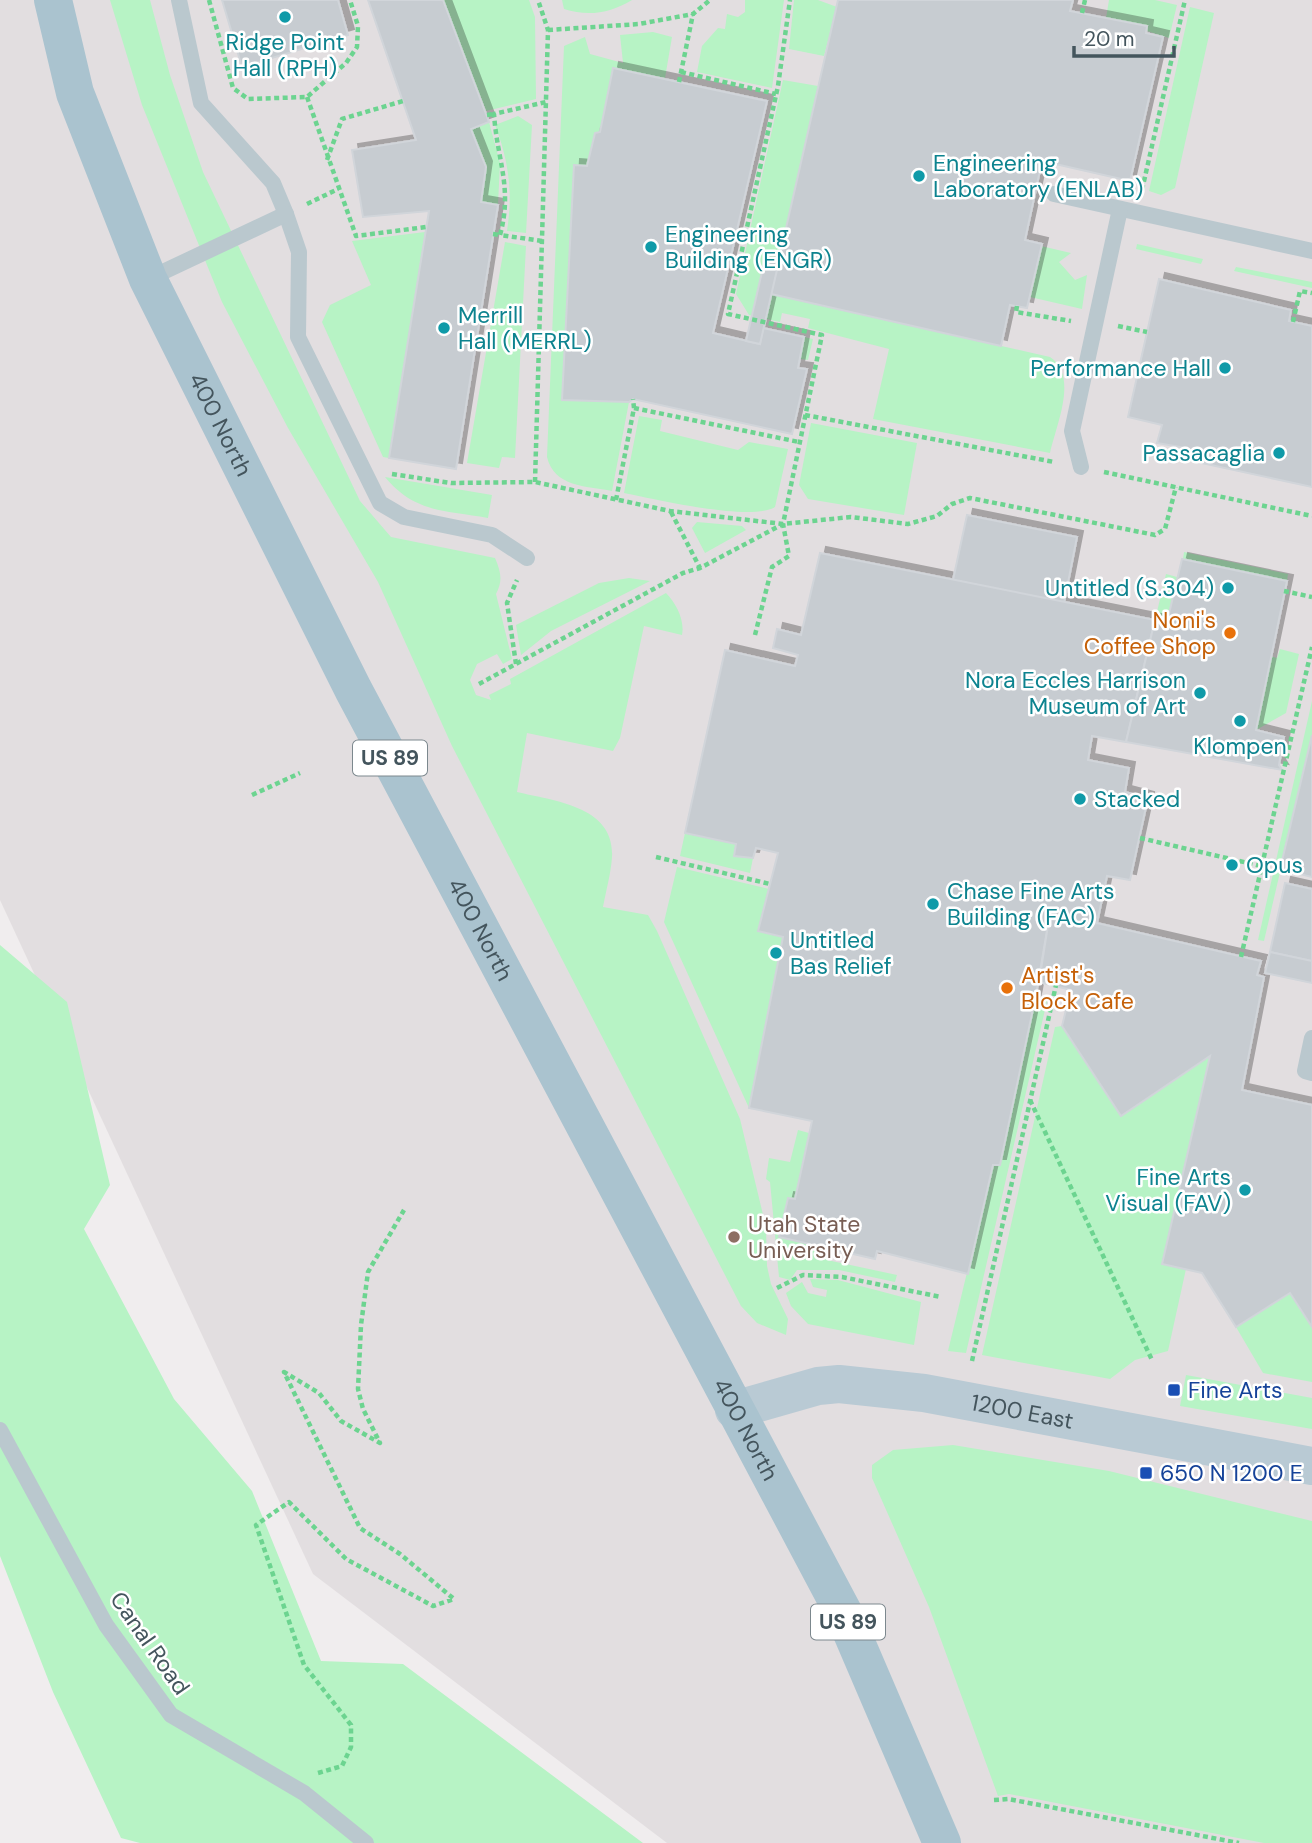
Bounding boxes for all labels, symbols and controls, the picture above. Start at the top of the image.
marker: Ridge Point Hall (RPH) [277,9,293,25]
scale bar [1074,14,1174,58]
text: 20 m [1084,25,1135,53]
place label: Ridge Point Hall (RPH) [225,27,345,83]
place label: Engineering Laboratory (ENLAB) [933,148,1143,204]
marker: Engineering Laboratory (ENLAB) [911,168,927,184]
place label: Engineering Building (ENGR) [665,219,832,275]
marker: Engineering Building (ENGR) [643,239,659,255]
place label: Merrill Hall (MERRL) [458,300,592,356]
marker: Merrill Hall (MERRL) [436,320,452,336]
place label: Performance Hall [1030,353,1211,383]
marker: Performance Hall [1217,360,1233,376]
street label: 400 North [182,368,259,481]
place label: Passacaglia [1142,438,1265,468]
marker: Passacaglia [1271,445,1287,461]
place label: Untitled (S.304) [1045,573,1214,603]
marker: Untitled (S.304) [1220,580,1236,596]
place label: Noni's Coffee Shop [1084,605,1216,661]
marker: Noni's Coffee Shop [1222,625,1238,641]
place label: Nora Eccles Harrison Museum of Art [965,665,1186,721]
marker: Nora Eccles Harrison Museum of Art [1192,685,1208,701]
marker: Klompen [1232,713,1248,729]
place label: Klompen [1193,731,1287,761]
road number: US 89 [353,740,427,776]
place label: Stacked [1094,784,1180,814]
marker: Stacked [1072,791,1088,807]
place label: Opus [1246,850,1303,880]
marker: Opus [1224,857,1240,873]
street label: 400 North [441,873,520,986]
place label: Chase Fine Arts Building (FAC) [947,876,1115,932]
marker: Chase Fine Arts Building (FAC) [925,896,941,912]
place label: Untitled Bas Relief [790,925,892,981]
marker: Untitled Bas Relief [768,945,784,961]
place label: Artist's Block Cafe [1021,960,1134,1016]
marker: Artist's Block Cafe [999,980,1015,996]
place label: Fine Arts Visual (FAV) [1105,1162,1231,1218]
marker: Fine Arts Visual (FAV) [1237,1182,1253,1198]
place label: Utah State University [748,1209,860,1265]
marker: Utah State University [726,1229,742,1245]
street label: 400 North [707,1373,786,1486]
place label: Fine Arts [1188,1375,1283,1405]
marker: Fine Arts [1166,1382,1182,1398]
street label: 1200 East [969,1387,1076,1436]
place label: 650 N 1200 E [1160,1458,1303,1488]
marker: 650 N 1200 E [1138,1465,1154,1481]
street label: Canal Road [103,1585,197,1701]
road number: US 89 [811,1604,885,1640]

